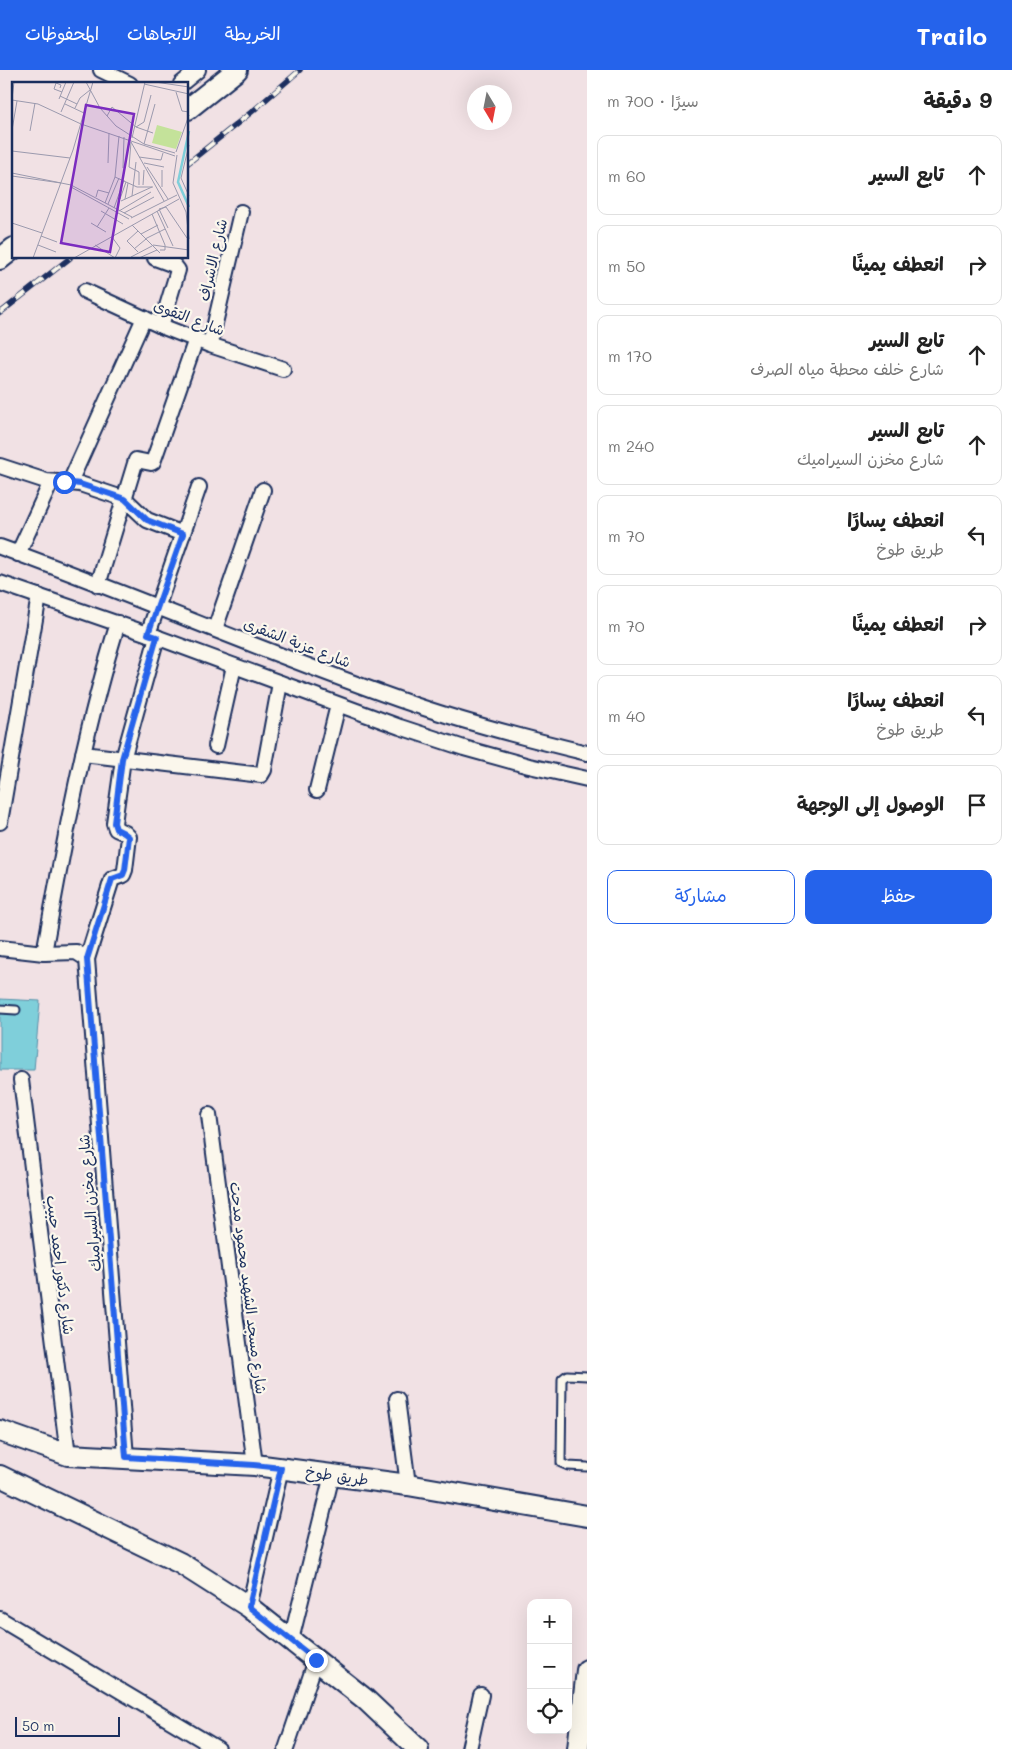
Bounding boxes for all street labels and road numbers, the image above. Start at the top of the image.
street label: شارع الاشراف [193,217,232,303]
street label: شارع التقوى [151,294,228,341]
street label: شارع عزبة الشقرى [241,612,354,673]
street label: شارع مخزن السيراميك [73,1134,106,1273]
street label: شارع مسجد الشهيد محمود مدحت [225,1180,272,1395]
street label: شارع دكتور احمد حبيب [42,1194,79,1336]
street label: طريق طوخ [304,1461,370,1490]

